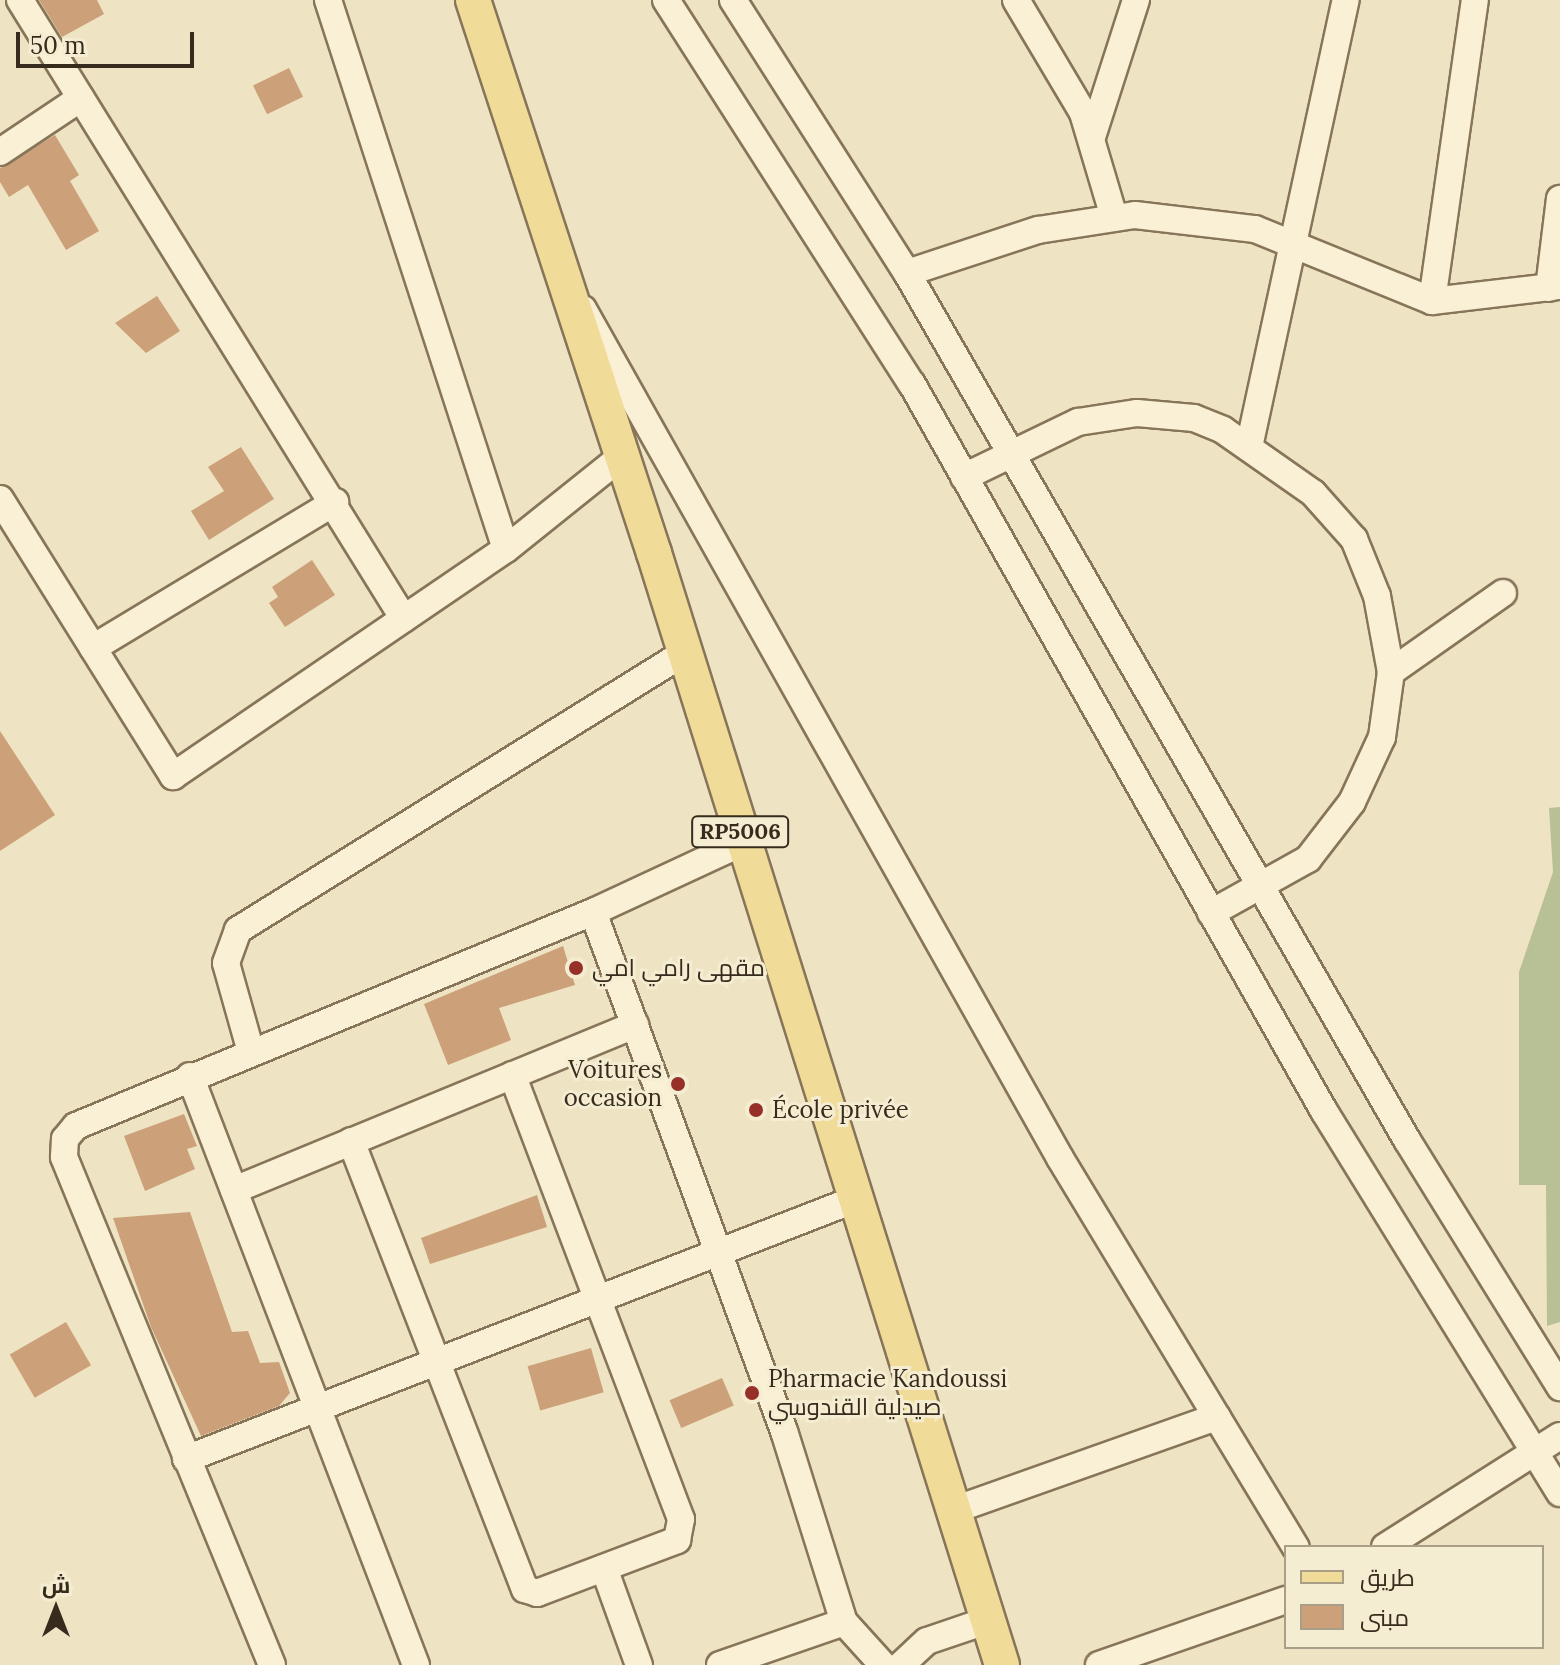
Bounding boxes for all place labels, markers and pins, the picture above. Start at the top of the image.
place label: مقهى رامي امي [592,954,765,982]
marker: مقهى رامي امي [567,959,585,977]
place label: Voitures occasion [564,1056,662,1112]
marker: Voitures occasion [669,1075,687,1093]
place label: École privée [772,1096,909,1124]
marker: École privée [747,1101,765,1119]
place label: Pharmacie Kandoussi صيدلية القندوسي [768,1365,1007,1421]
marker: Pharmacie Kandoussi صيدلية القندوسي [743,1384,761,1402]

